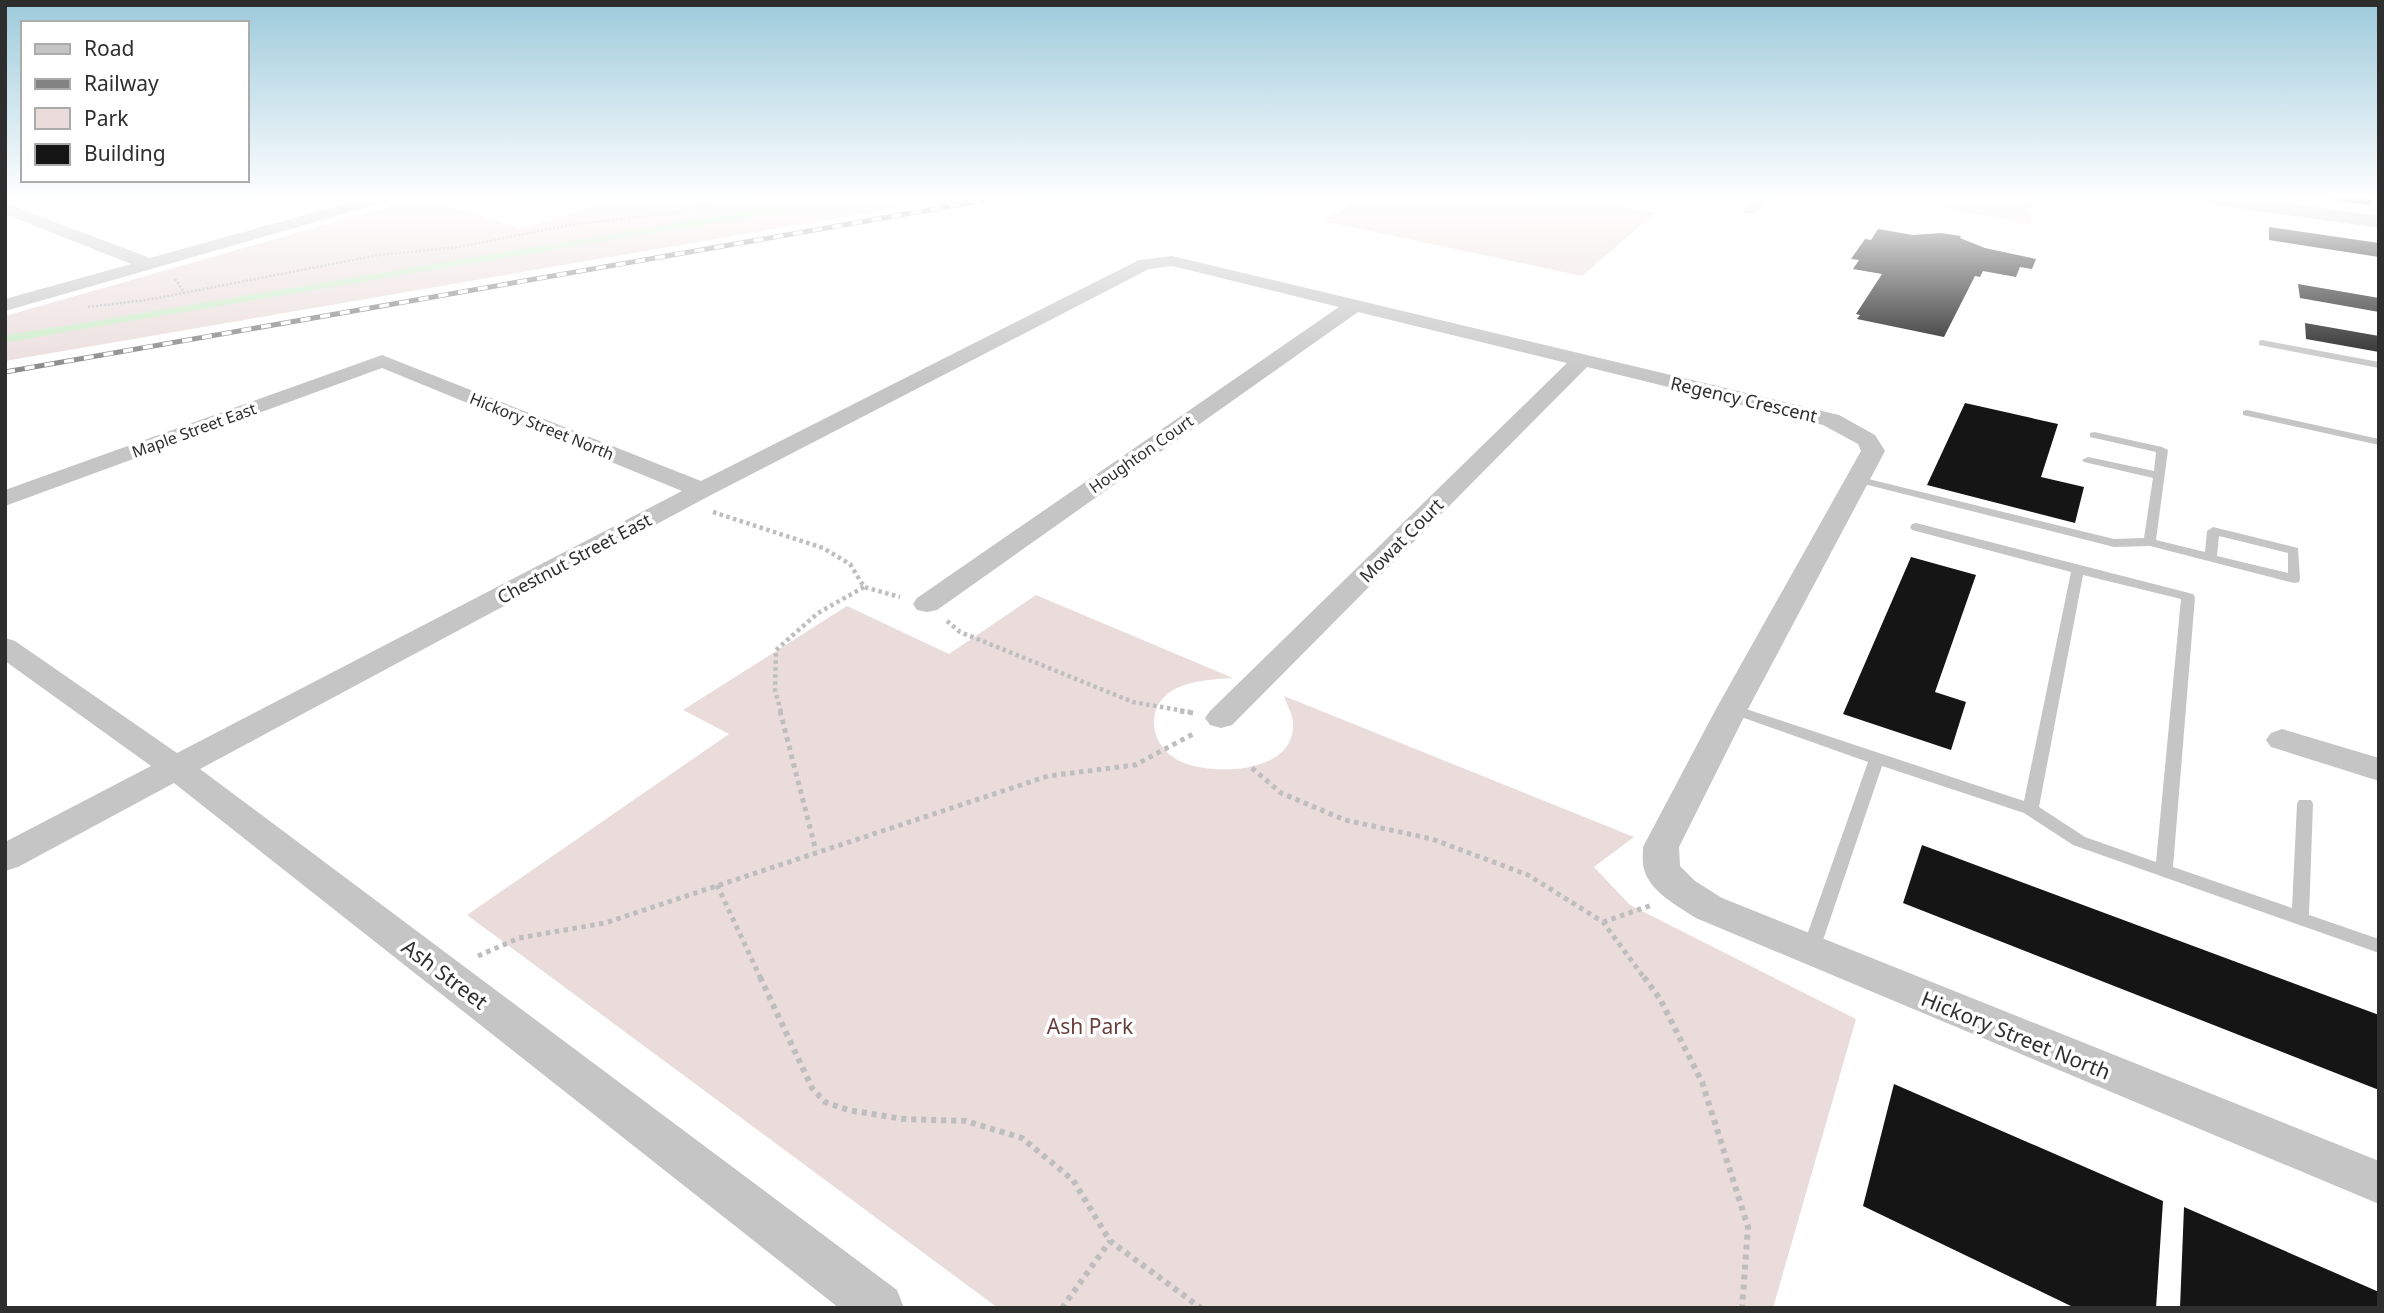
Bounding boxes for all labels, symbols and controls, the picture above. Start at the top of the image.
legend [21,21,248,182]
text: Road [84,34,134,62]
text: Railway [84,69,159,97]
text: Park [84,104,129,132]
text: Building [84,139,166,167]
street label: Regency Crescent [1668,370,1820,428]
street label: Hickory Street North [467,387,617,465]
street label: Maple Street East [129,397,259,463]
street label: Houghton Court [1084,410,1198,498]
street label: Mowat Court [1354,492,1449,587]
street label: Chestnut Street East [493,507,656,609]
street label: Ash Street [396,933,494,1016]
street label: Hickory Street North [1917,984,2115,1086]
park label: Ash Park [1047,1012,1134,1040]

